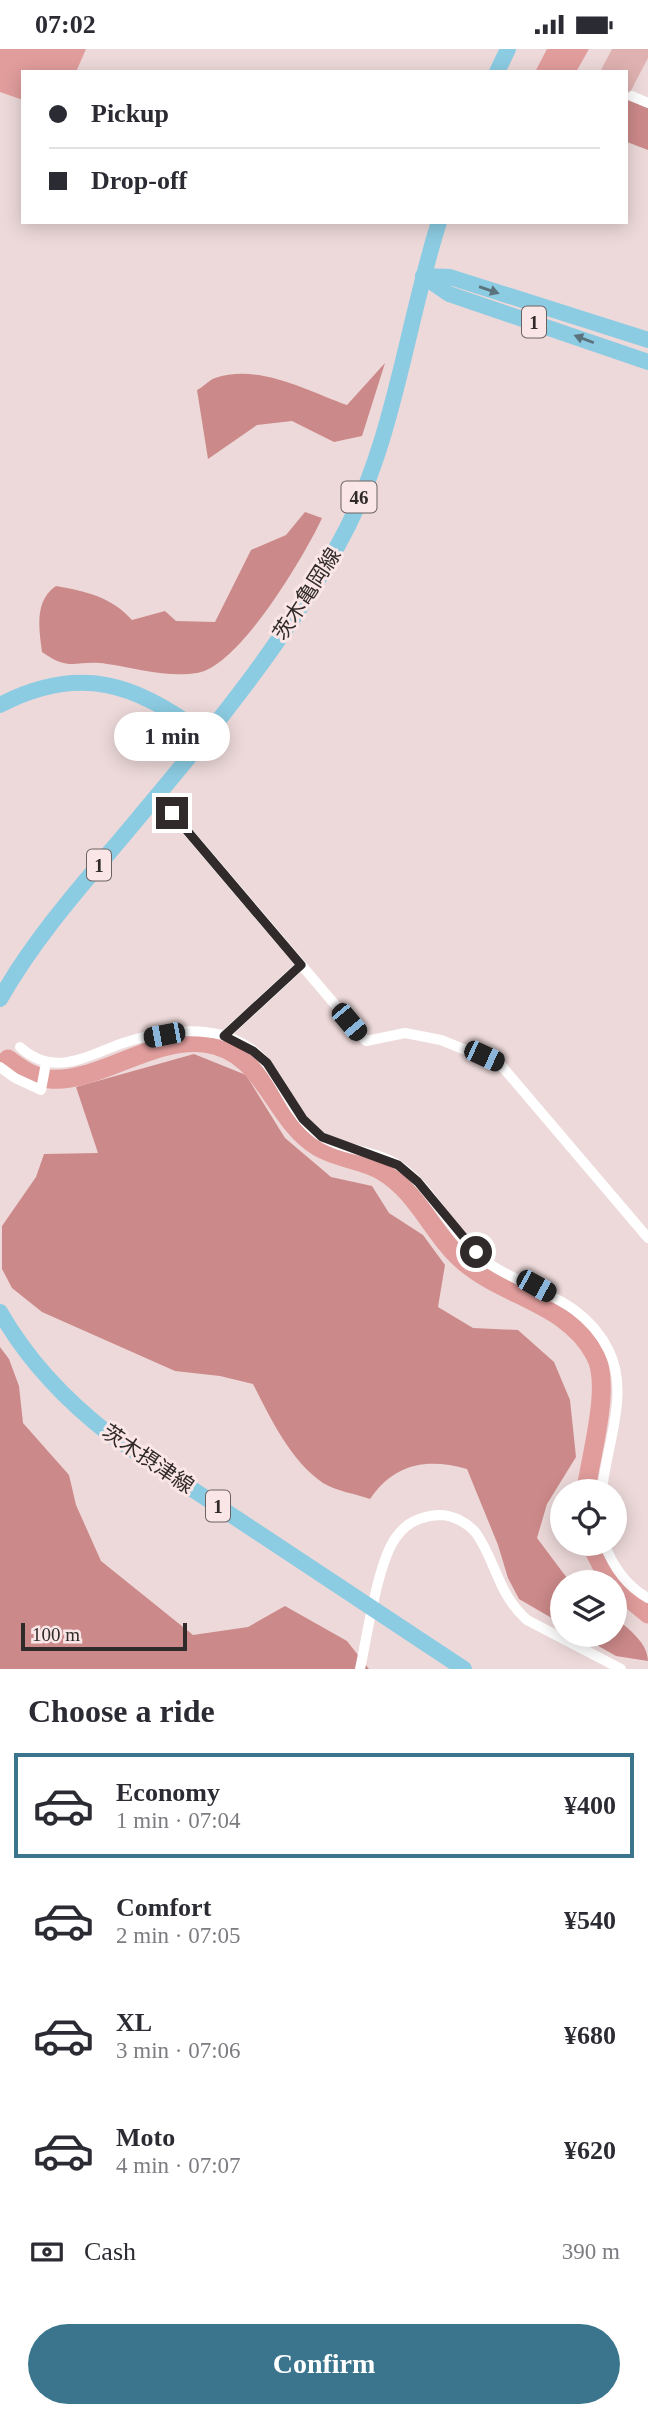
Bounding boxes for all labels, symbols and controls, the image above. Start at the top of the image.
text: 07:02 [35,10,96,39]
text: Pickup [91,99,169,128]
text: Drop-off [91,166,187,195]
one-way arrow [479,285,500,296]
road number: 1 [522,307,546,337]
one-way arrow [573,334,594,345]
road number: 46 [342,481,376,512]
street label: 茨木亀岡線 [268,543,346,645]
callout: 1 min [114,711,230,761]
text: 1 min [144,724,200,749]
route end [156,797,188,829]
road number: 1 [87,849,111,881]
car [328,999,371,1045]
car [142,1021,187,1049]
car [461,1038,508,1074]
route start [460,1236,492,1268]
car [513,1267,560,1305]
street label: 茨木摂津線 [98,1420,198,1498]
map controls [550,1479,627,1647]
button: locate [550,1479,627,1556]
road number: 1 [206,1491,230,1521]
button: layers [550,1570,627,1647]
scale bar [21,1620,187,1652]
text: 100 m [32,1624,80,1645]
text: Choose a ride [28,1693,215,1729]
icon: car [32,1774,95,1837]
text: Economy [116,1778,220,1807]
text: ¥400 [564,1791,616,1820]
text: 1 min · 07:04 [116,1808,241,1833]
icon: car [32,1889,95,1952]
text: Comfort [116,1893,211,1922]
text: ¥540 [564,1906,616,1935]
text: 2 min · 07:05 [116,1923,241,1948]
icon: car [32,2004,95,2067]
text: XL [116,2008,152,2037]
text: ¥680 [564,2021,616,2050]
text: 3 min · 07:06 [116,2038,241,2063]
icon: car [32,2119,95,2182]
text: Moto [116,2123,175,2152]
text: ¥620 [564,2136,616,2165]
text: 4 min · 07:07 [116,2153,241,2178]
icon: cash [28,2233,66,2271]
text: Cash [84,2237,136,2266]
text: 390 m [562,2239,620,2264]
button: Confirm [28,2324,620,2404]

